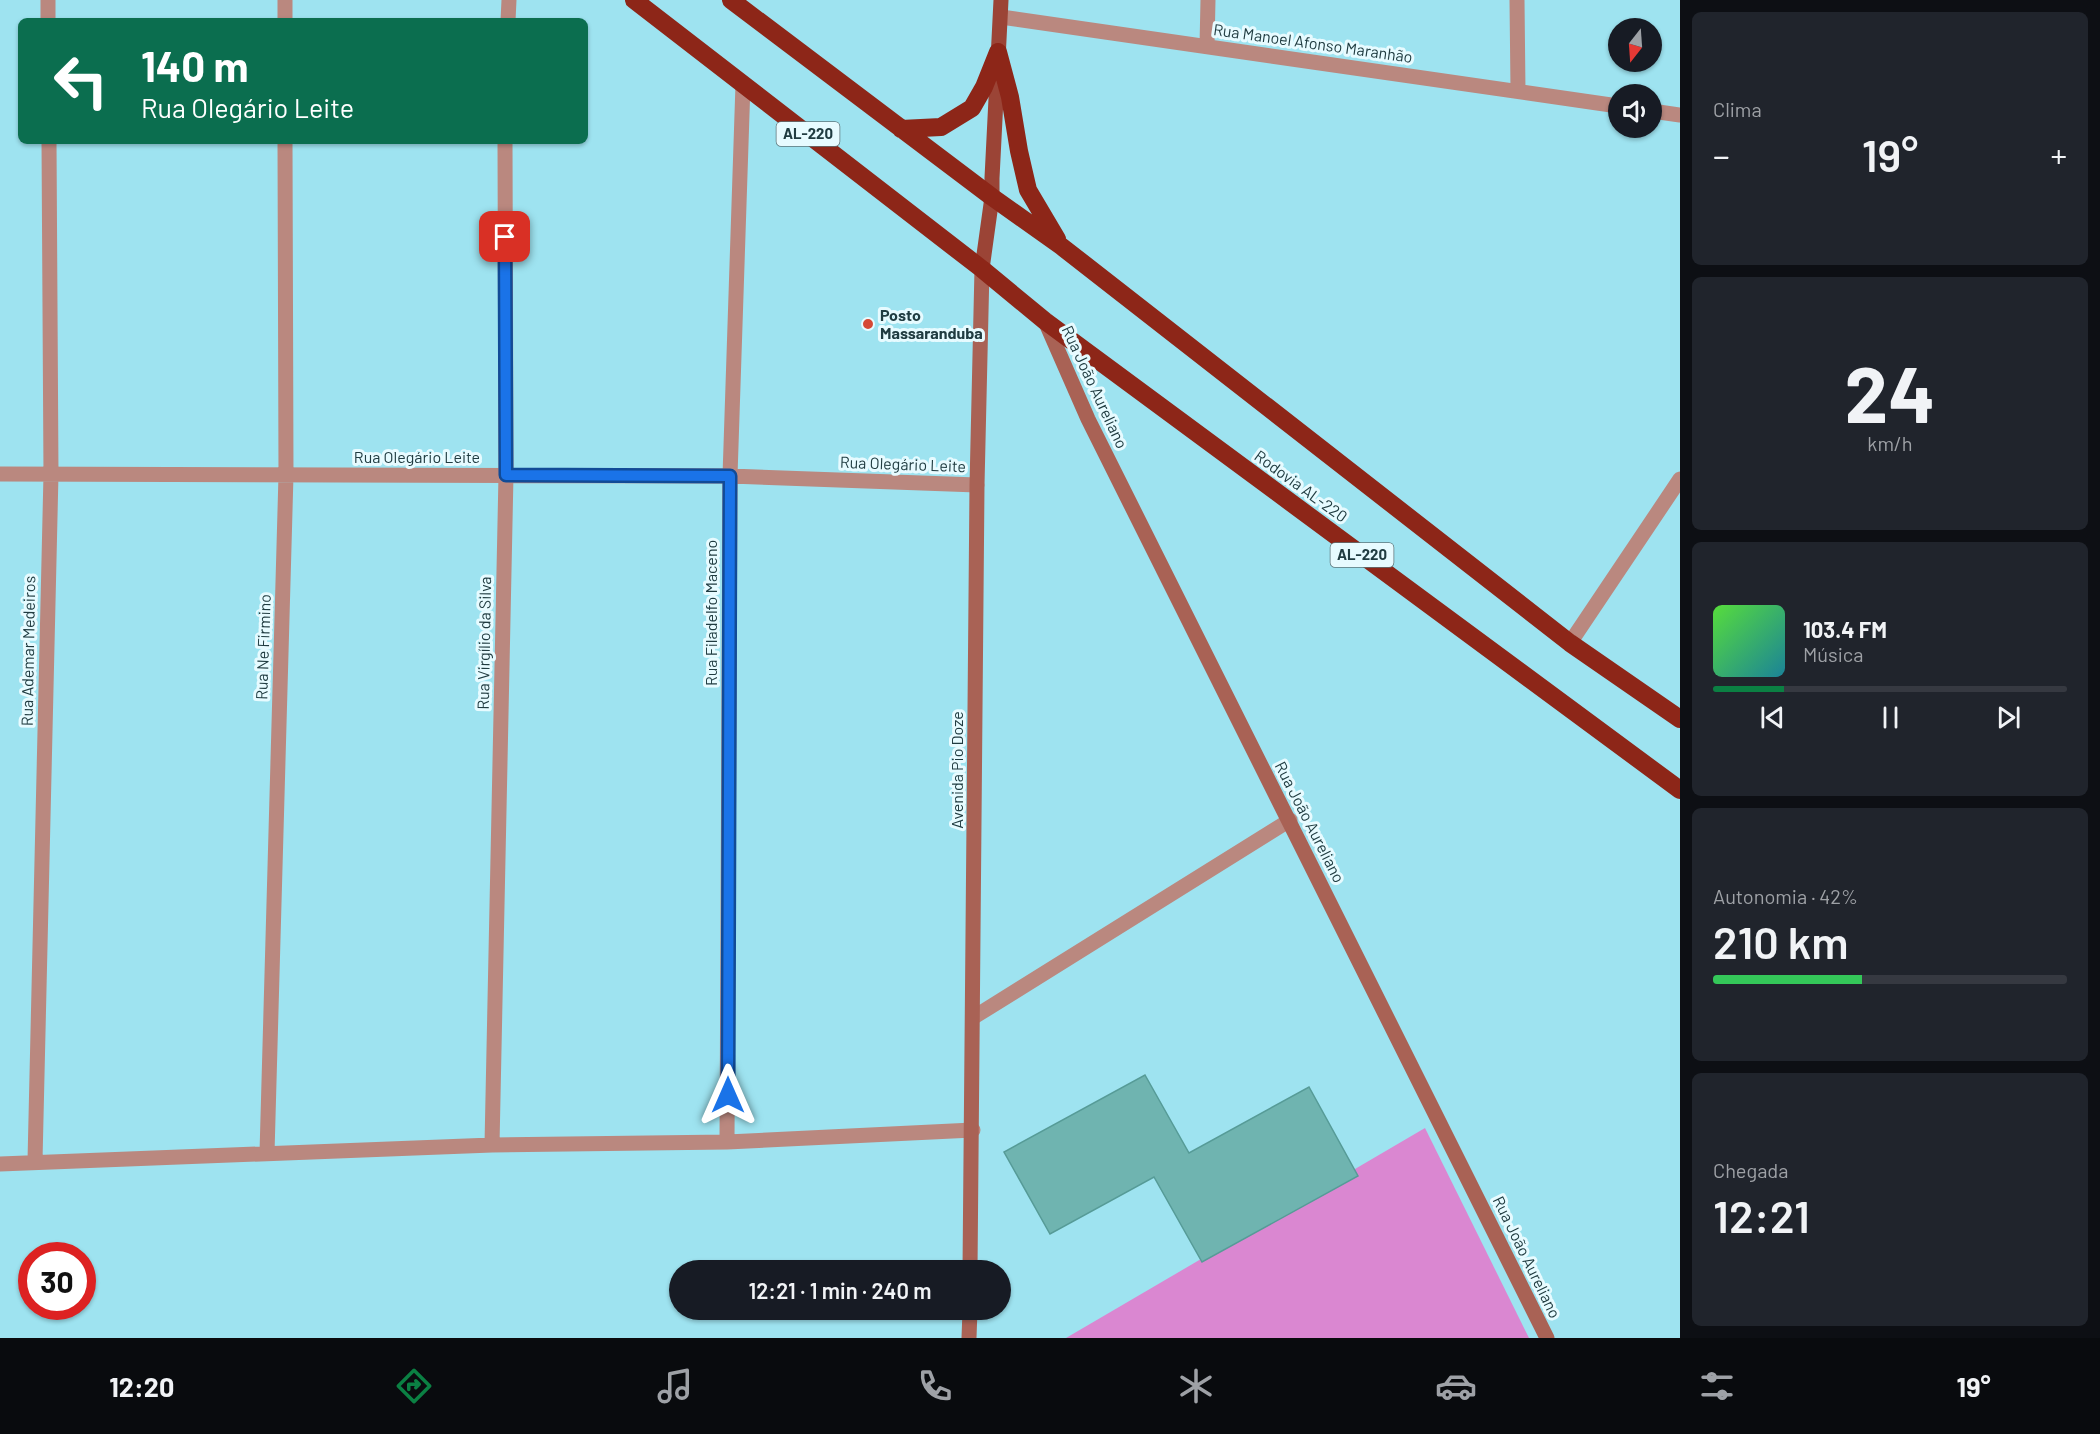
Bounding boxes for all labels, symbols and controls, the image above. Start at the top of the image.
north arrow [1608,18,1662,72]
map controls [1608,18,1662,138]
street label: Rua Manoel Afonso Maranhão [1212,19,1414,66]
text: 140 m [141,40,249,90]
icon: left [42,42,120,120]
button: sound [1608,84,1662,138]
text: Rua Olegário Leite [141,91,354,123]
text: Clima [1713,97,1762,121]
road number: AL-220 [776,122,840,146]
text: 19° [1862,127,1918,181]
text: − [1713,135,1730,175]
text: + [2051,135,2067,175]
pin [479,211,530,262]
icon: arrive [488,220,521,253]
place label: Posto Massaranduba [880,305,983,342]
marker: Posto Massaranduba [861,317,875,331]
street label: Rua João Aureliano [1059,322,1132,451]
text: 24 [1845,345,1935,439]
text: km/h [1867,431,1913,455]
street label: Rodovia AL-220 [1251,446,1351,526]
street label: Rua Olegário Leite [354,447,480,466]
street label: Rua Olegário Leite [840,452,966,475]
street label: Rua Filadelfo Maceno [701,540,720,686]
road number: AL-220 [1330,543,1394,567]
street label: Rua Ademar Medeiros [17,576,38,726]
street label: Rua Virgílio da Silva [473,576,494,710]
street label: Rua Ne Firmino [251,594,274,700]
text: 103.4 FM [1803,616,1887,642]
text: Música [1803,642,1863,666]
icon: previous [1756,701,1789,734]
icon: pause [1874,701,1907,734]
icon: next [1992,701,2025,734]
street label: Avenida Pio Doze [947,711,966,829]
street label: Rua João Aureliano [1272,758,1349,886]
text: Autonomia · 42% [1713,884,1858,908]
text: 210 km [1713,914,1849,968]
position arrow [696,1063,760,1127]
text: Chegada [1713,1158,1789,1182]
text: 12:21 [1713,1188,1810,1242]
street label: Rua João Aureliano [1490,1193,1565,1321]
speed limit sign: 30 [18,1242,96,1320]
text: 12:21 · 1 min · 240 m [748,1277,932,1303]
icon: directions [393,1365,435,1407]
icon: music [654,1365,696,1407]
icon: phone [914,1365,956,1407]
icon: climate [1175,1365,1217,1407]
icon: car [1435,1365,1477,1407]
icon: filters [1696,1365,1738,1407]
text: 12:20 [109,1370,174,1402]
text: 19° [1957,1370,1991,1402]

